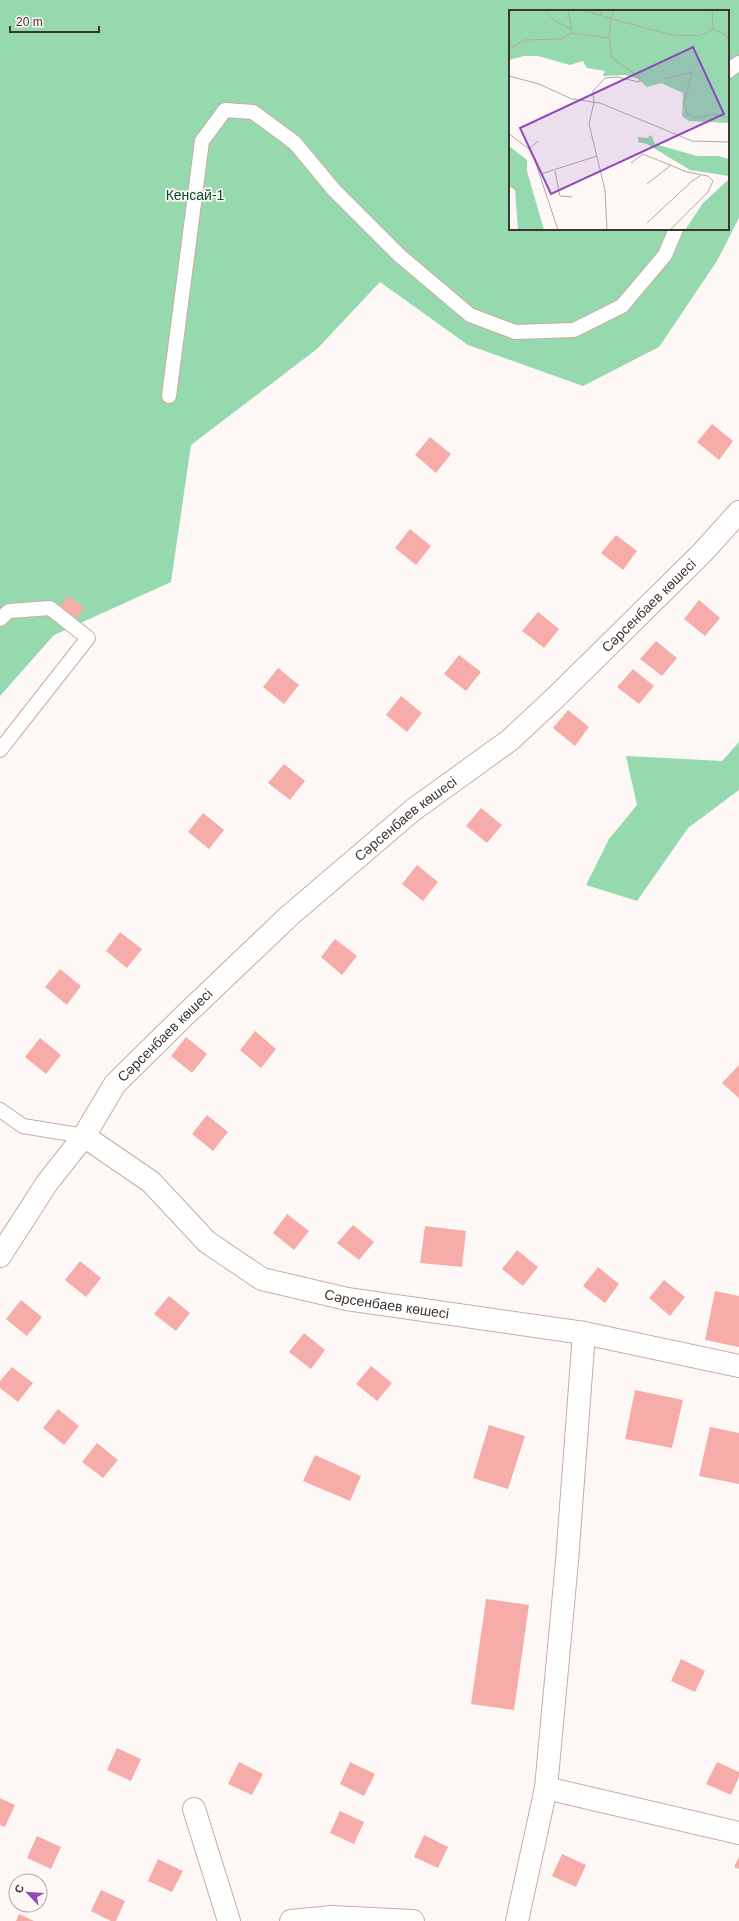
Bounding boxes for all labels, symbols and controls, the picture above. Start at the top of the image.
scale bar [10,8,99,34]
inset map [509,10,729,230]
text: 20 m [16,15,43,29]
park label: Кенсай-1 [166,187,225,203]
street label: Сәрсенбаев көшесі [598,556,699,655]
street label: Сәрсенбаев көшесі [351,773,460,864]
street label: Сәрсенбаев көшесі [114,985,216,1085]
street label: Сәрсенбаев көшесі [323,1286,450,1322]
north arrow [8,1873,48,1913]
text: С [12,1883,26,1895]

